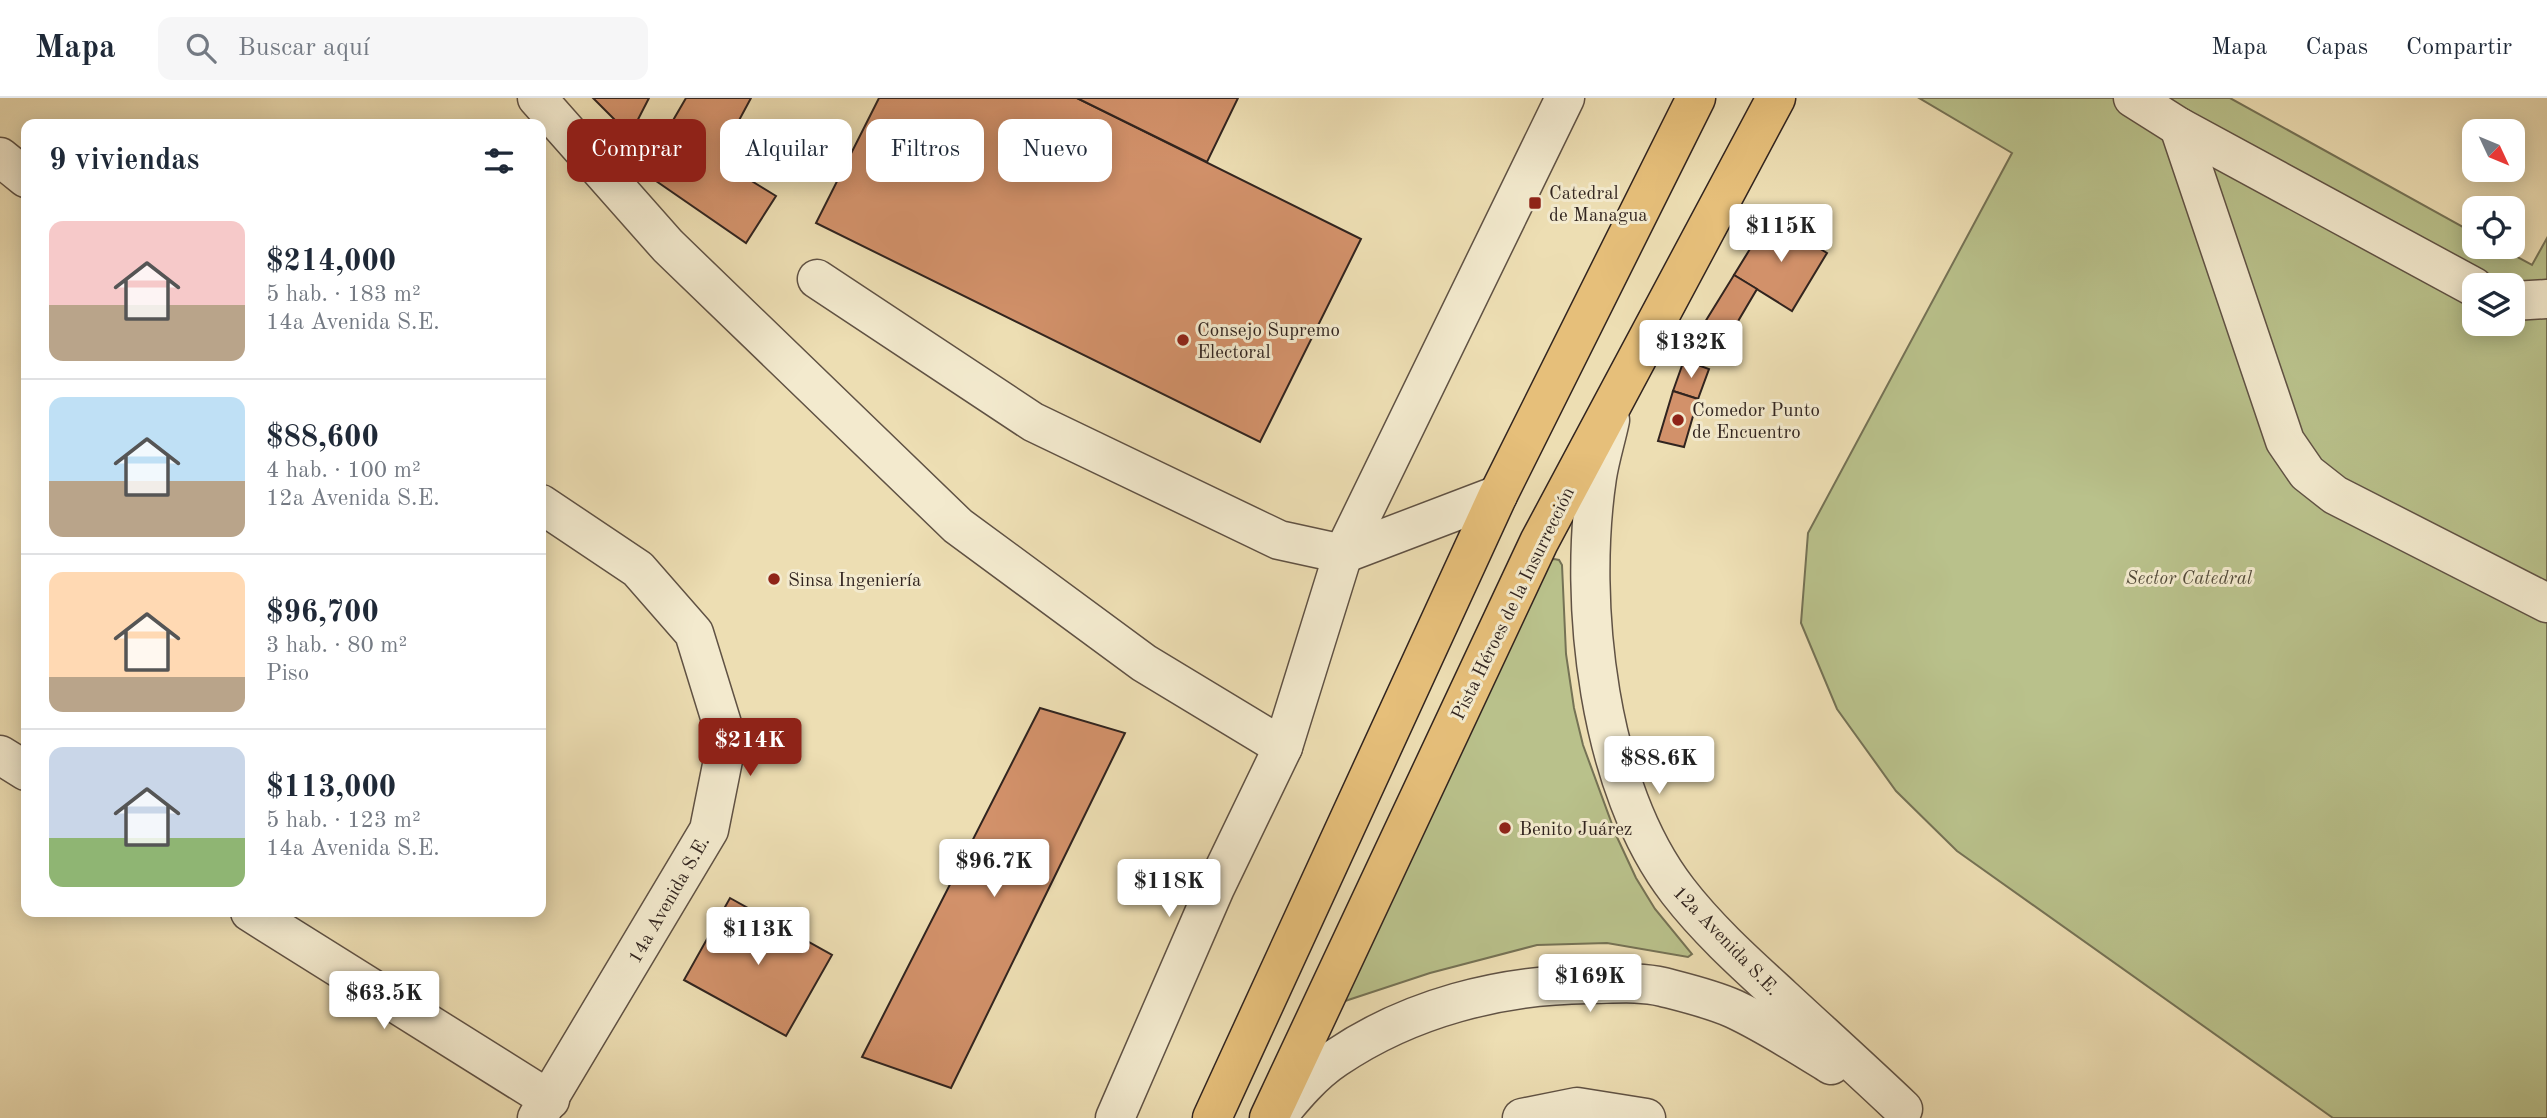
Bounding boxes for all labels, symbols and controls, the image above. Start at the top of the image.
search box [158,17,648,80]
icon: search [182,29,220,67]
text: Mapa [35,32,116,65]
text: Buscar aquí [238,35,370,61]
text: Mapa [2211,36,2267,60]
text: Capas [2305,36,2368,60]
text: Compartir [2406,36,2512,60]
chip: Comprar [567,119,706,182]
chip: Alquilar [720,119,852,182]
chip: Filtros [866,119,984,182]
chip: Nuevo [998,119,1112,182]
north arrow [2462,119,2525,182]
map controls [2462,119,2525,336]
icon: filters [480,142,518,180]
text: 9 viviendas [49,146,199,176]
place label: Catedral de Managua [1549,185,1648,226]
marker: Catedral de Managua [1527,195,1543,211]
button: locate [2462,196,2525,259]
pin: $115K [1732,204,1830,264]
text: $115K [1745,215,1817,238]
text: $214,000 [266,247,396,277]
icon: home [105,249,189,333]
button: layers [2462,273,2525,336]
text: 5 hab. · 183 m² [266,283,421,306]
text: 14a Avenida S.E. [266,311,440,334]
pin: $132K [1642,320,1740,380]
place label: Consejo Supremo Electoral [1197,322,1340,363]
text: $132K [1655,331,1727,354]
marker: Consejo Supremo Electoral [1175,332,1191,348]
place label: Comedor Punto de Encuentro [1692,402,1820,443]
marker: Comedor Punto de Encuentro [1670,412,1686,428]
text: $88,600 [266,423,379,453]
icon: home [105,425,189,509]
text: 4 hab. · 100 m² [266,459,421,482]
street label: Pista Héroes de la Insurrección [1449,485,1579,724]
text: 12a Avenida S.E. [266,487,440,510]
park label: Sector Catedral [2126,570,2253,589]
marker: Sinsa Ingeniería [766,571,782,587]
place label: Sinsa Ingeniería [788,572,922,591]
text: $96,700 [266,598,379,628]
icon: home [105,600,189,684]
text: 3 hab. · 80 m² [266,634,407,657]
text: Piso [266,662,309,685]
pin: $214K [701,718,799,778]
text: $214K [714,729,786,752]
pin: $88.6K [1602,736,1716,796]
text: $88.6K [1620,747,1698,770]
text: $113,000 [266,773,396,803]
icon: home [105,775,189,859]
text: 5 hab. · 123 m² [266,809,421,832]
marker: Benito Juárez [1497,820,1513,836]
place label: Benito Juárez [1519,821,1632,840]
street label: 14a Avenida S.E. [626,833,714,967]
text: 14a Avenida S.E. [266,837,440,860]
pin: $96.7K [937,840,1051,899]
text: $96.7K [955,850,1033,873]
pin: $118K [1120,860,1218,919]
text: $118K [1133,870,1205,893]
street label: 12a Avenida S.E. [1669,884,1782,1000]
pin: $113K [709,908,807,967]
text: $113K [722,918,794,941]
pin: $169K [1541,954,1639,1014]
text: $169K [1554,965,1626,988]
pin: $63.5K [327,972,441,1031]
text: $63.5K [345,982,423,1005]

